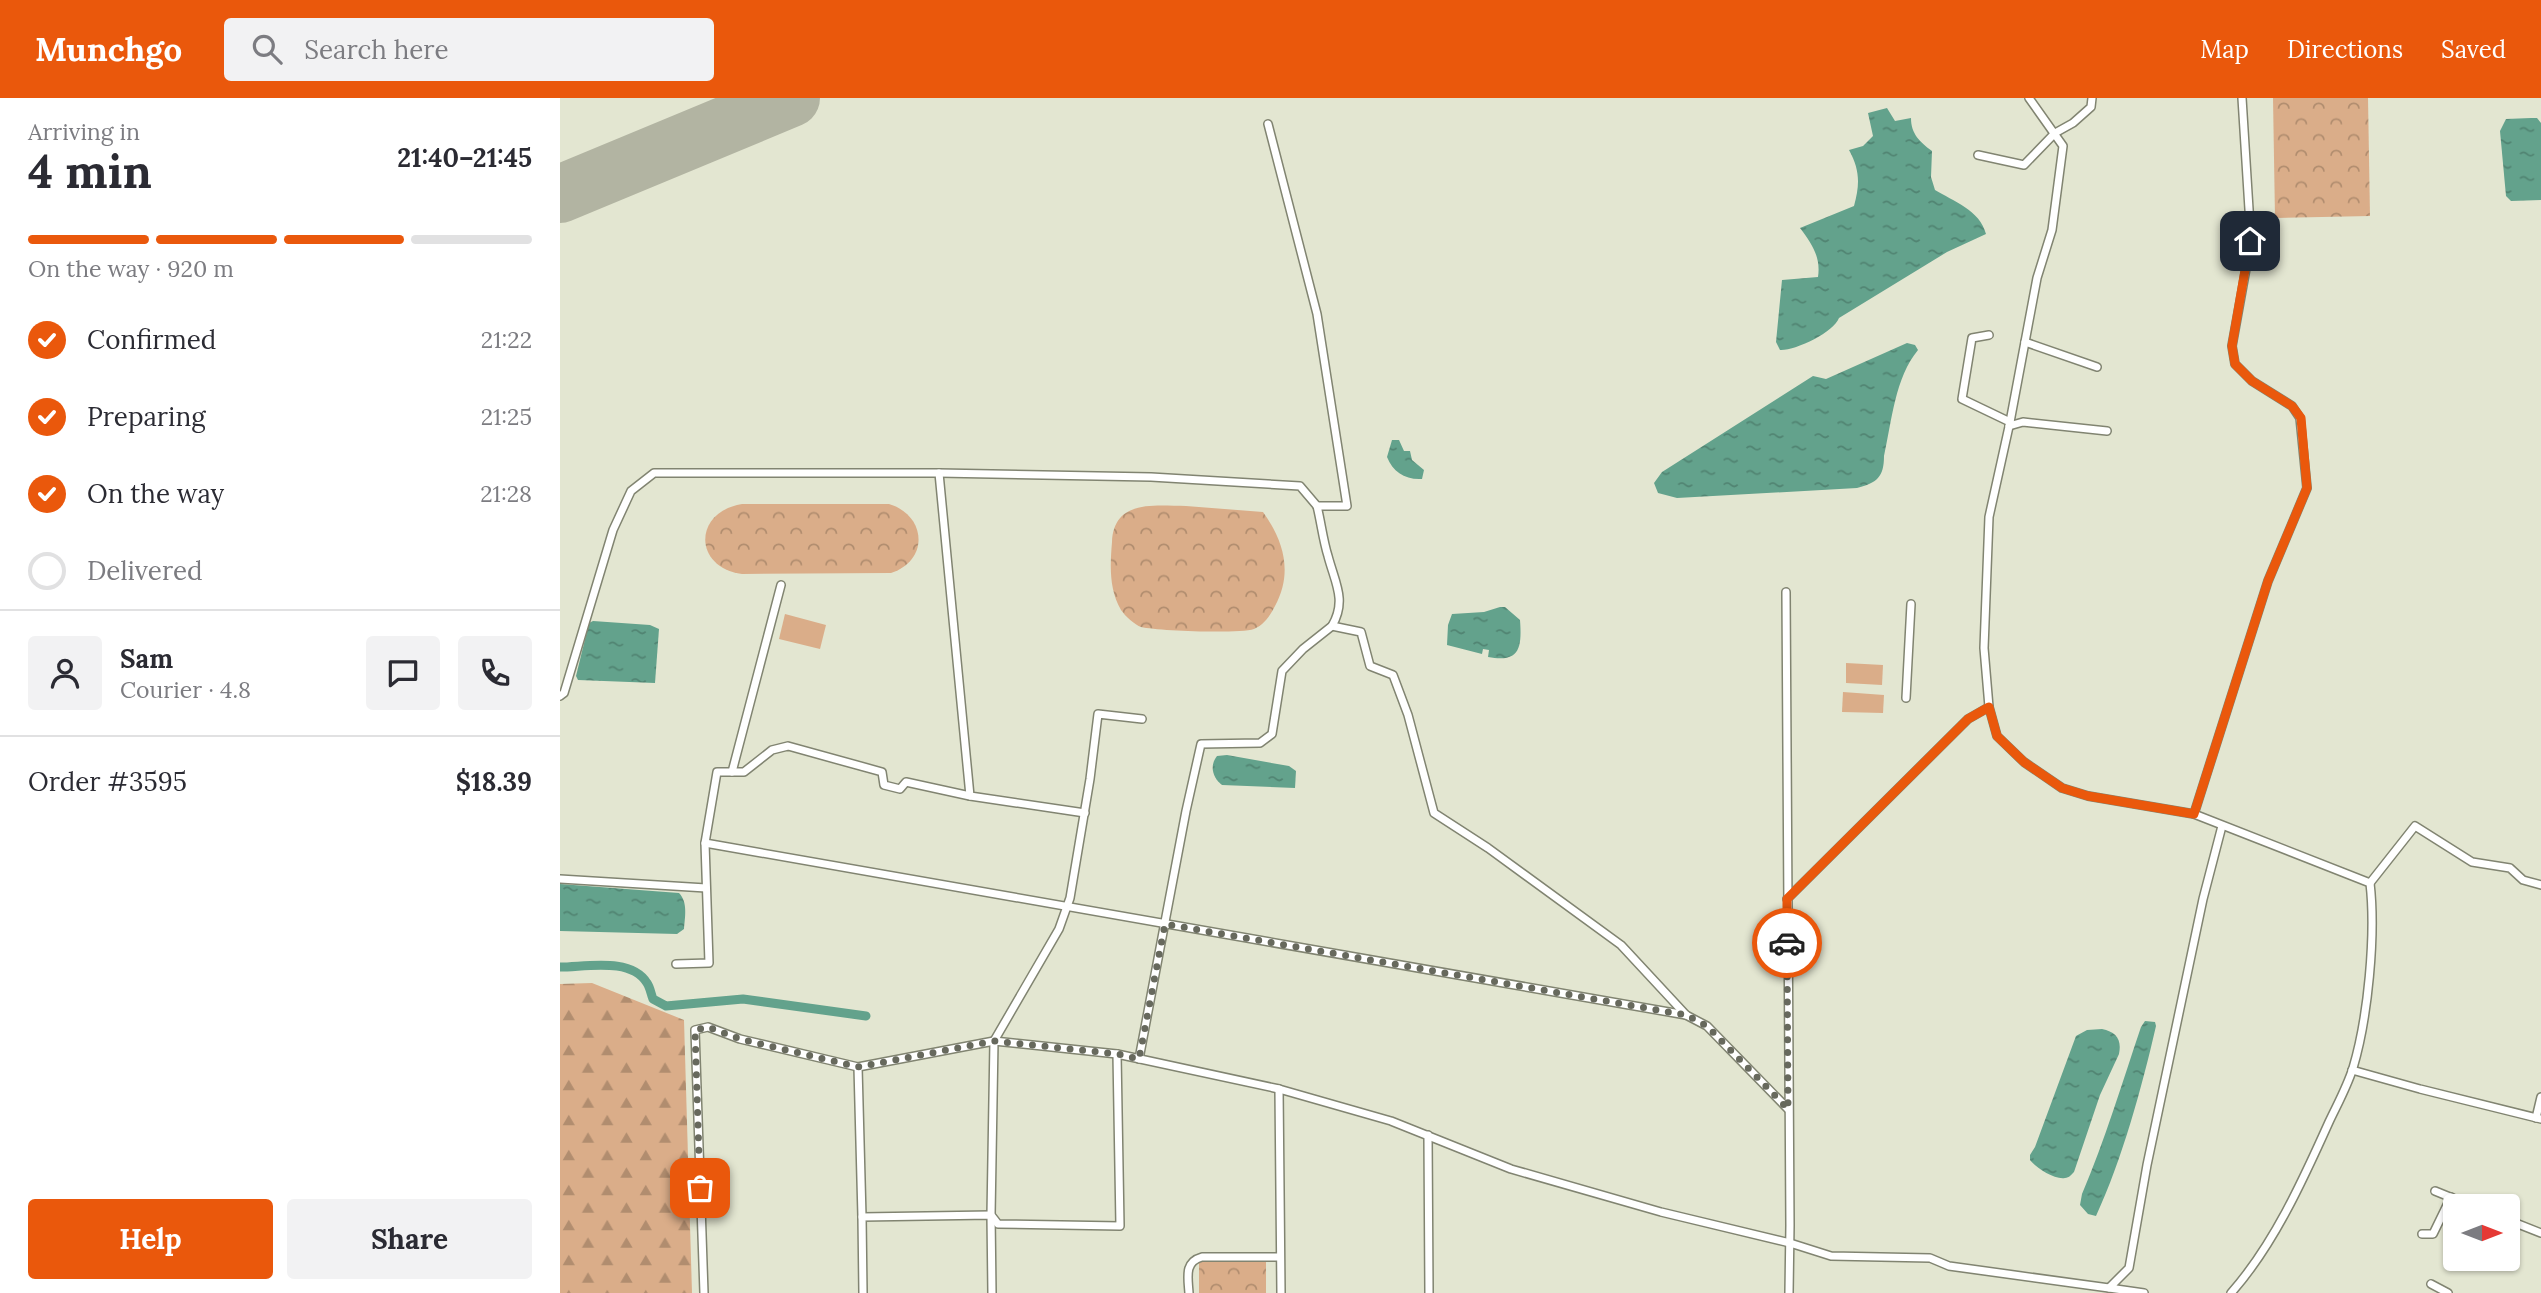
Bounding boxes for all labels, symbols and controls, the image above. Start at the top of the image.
search box [224,18,714,81]
text: Munchgo [35,28,182,70]
icon: search [248,30,286,68]
text: Search here [304,33,449,66]
text: Map [2200,34,2249,65]
text: Directions [2287,34,2403,65]
text: Saved [2441,34,2506,65]
text: Arriving in [28,117,140,146]
text: 21:40–21:45 [397,141,532,174]
text: 4 min [28,142,152,201]
pin [2220,211,2280,271]
icon: home [2231,222,2269,260]
text: On the way · 920 m [28,254,234,283]
icon: check [28,321,66,359]
text: Confirmed [87,323,216,356]
text: 21:22 [481,325,532,354]
icon: check [28,398,66,436]
text: Preparing [87,400,206,433]
text: 21:25 [481,402,532,431]
icon: check [28,475,66,513]
text: On the way [87,477,224,510]
text: 21:28 [480,479,532,508]
text: Delivered [87,554,203,587]
button: person [28,636,102,710]
button: chat [366,636,440,710]
button: phone [458,636,532,710]
text: Sam [120,642,173,675]
text: Courier · 4.8 [120,675,251,704]
text: Order #3595 [28,765,187,798]
text: $18.39 [456,765,532,798]
courier [1752,908,1822,978]
icon: car [1768,924,1806,962]
pin [670,1158,730,1218]
icon: bag [681,1169,719,1207]
north arrow [2443,1194,2520,1270]
map controls [2443,1194,2520,1271]
button: Help [28,1199,273,1279]
button: Share [287,1199,532,1279]

